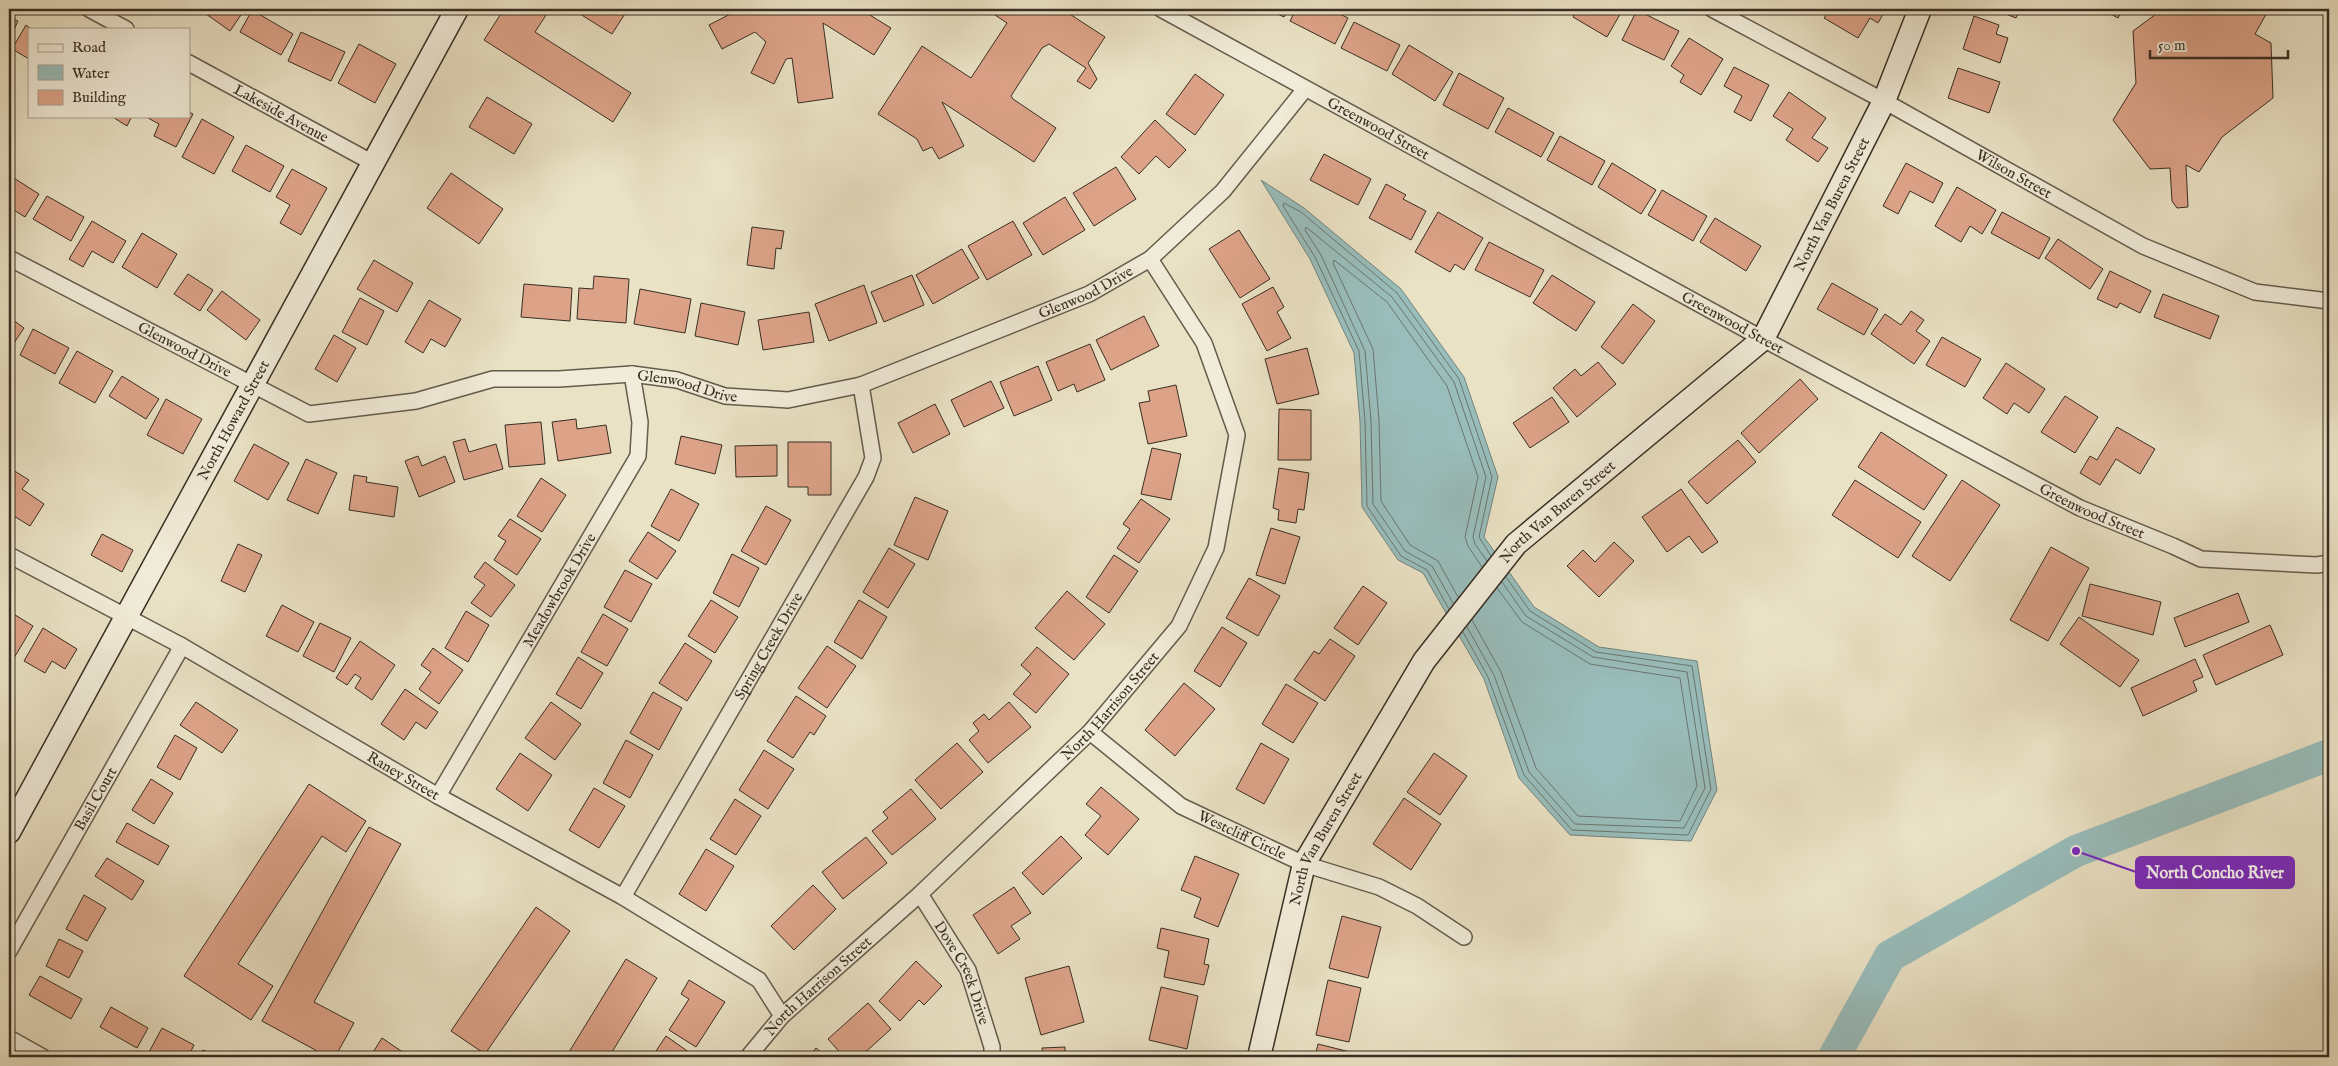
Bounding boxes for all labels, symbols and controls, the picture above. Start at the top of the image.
legend [28,28,190,118]
scale bar [2150,28,2288,60]
text: 50 m [2158,36,2186,55]
text: Road [72,38,107,57]
text: Water [72,64,110,83]
street label: Lakeside Avenue [230,80,332,147]
text: Building [72,88,127,107]
street label: Greenwood Street [1324,93,1433,164]
street label: North Van Buren Street [1790,134,1874,275]
street label: Wilson Street [1972,145,2055,203]
street label: Glenwood Drive [1036,262,1137,323]
street label: Greenwood Street [1678,287,1787,358]
street label: Glenwood Drive [134,318,235,382]
street label: North Howard Street [193,357,274,484]
street label: Glenwood Drive [636,366,738,407]
street label: North Van Buren Street [1495,457,1619,567]
street label: Greenwood Street [2036,479,2147,543]
street label: Meadowbrook Drive [519,530,601,651]
street label: Spring Creek Drive [730,589,807,703]
street label: North Harrison Street [1057,648,1163,765]
street label: Raney Street [363,748,443,805]
street label: Basil Court [70,764,121,834]
street label: North Van Buren Street [1286,768,1366,907]
street label: Westcliff Circle [1195,806,1289,864]
callout: North Concho River [2136,857,2294,888]
text: North Concho River [2145,864,2284,884]
street label: Dove Creek Drive [929,918,993,1027]
street label: North Harrison Street [761,932,876,1040]

